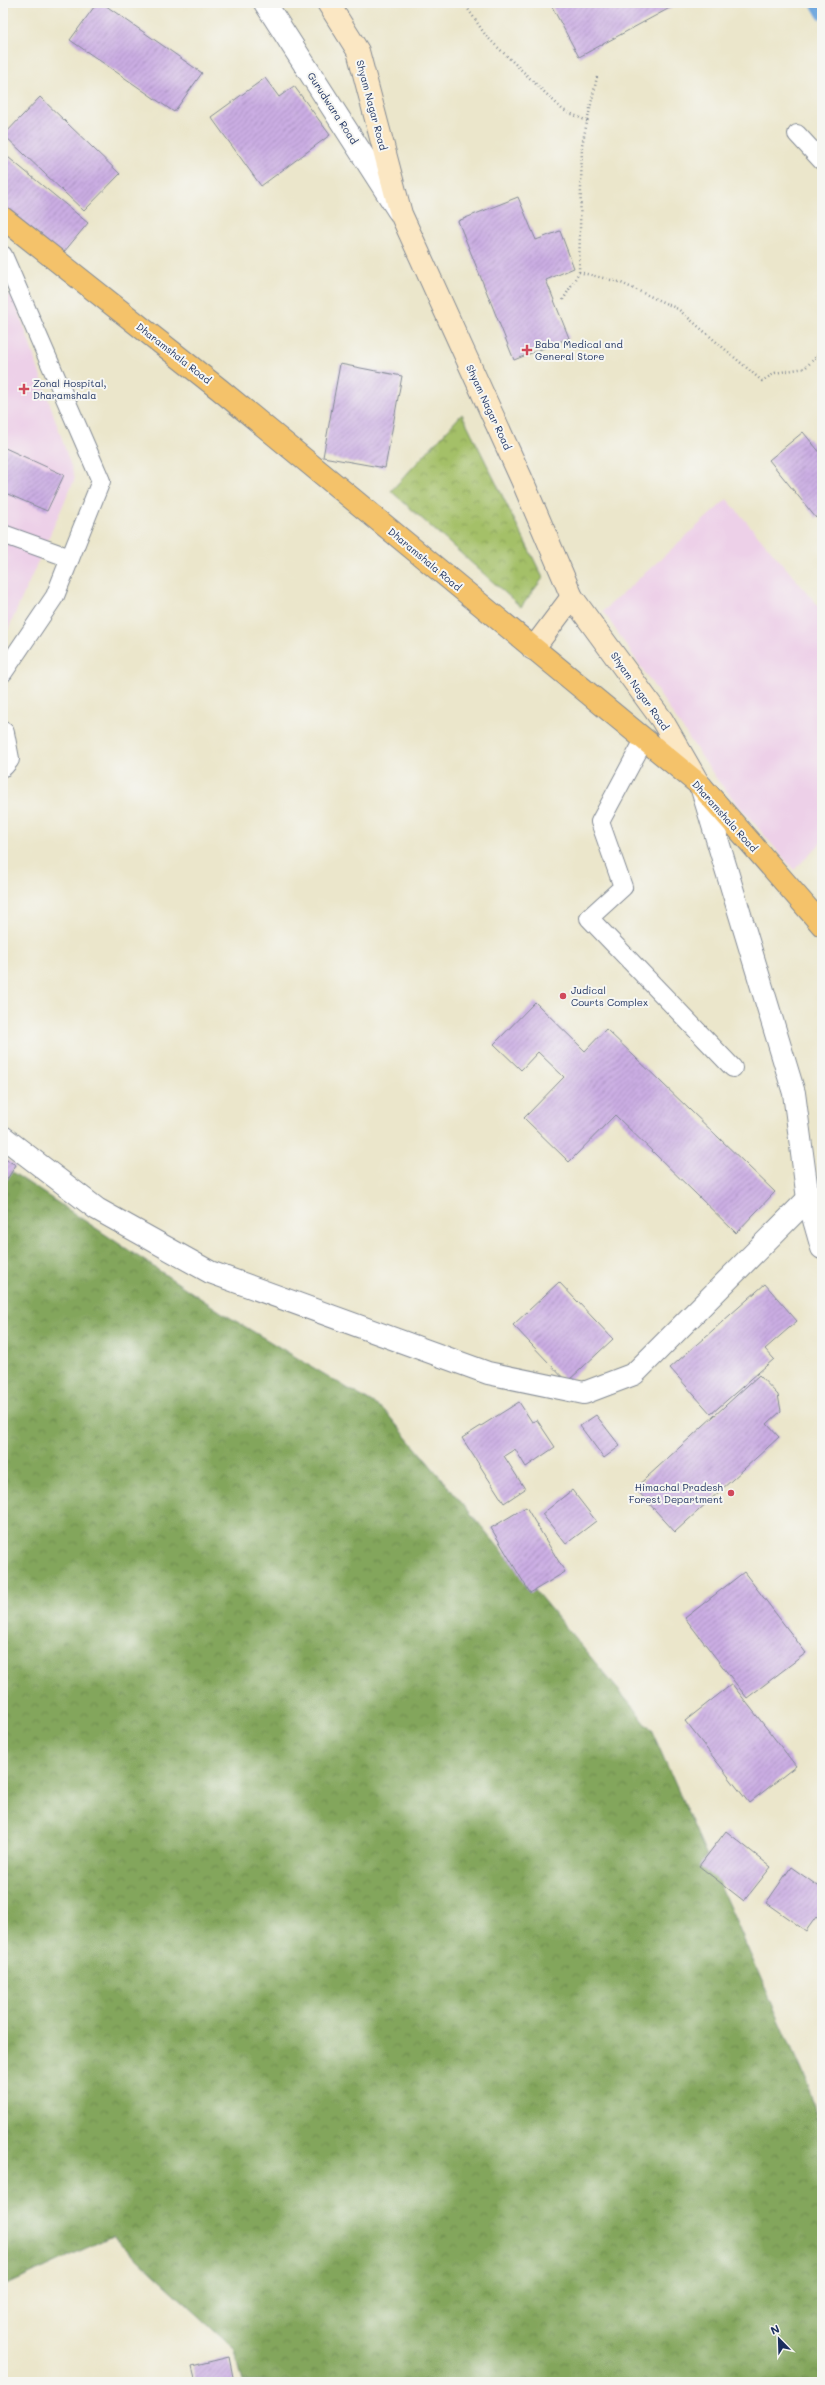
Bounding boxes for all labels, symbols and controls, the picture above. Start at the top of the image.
street label: Shyam Nagar Road [353,58,391,152]
street label: Gurudwara Road [305,69,361,147]
street label: Dharamshala Road [134,319,214,387]
place label: Baba Medical and General Store [535,337,623,363]
marker: Baba Medical and General Store [522,345,532,355]
street label: Shyam Nagar Road [463,362,515,452]
place label: Zonal Hospital, Dharamshala [33,376,106,402]
marker: Zonal Hospital, Dharamshala [18,383,30,395]
street label: Dharamshala Road [385,524,465,594]
street label: Shyam Nagar Road [608,649,672,733]
street label: Dharamshala Road [689,777,761,855]
place label: Judical Courts Complex [571,983,648,1009]
marker: Judical Courts Complex [558,991,568,1001]
place label: Himachal Pradesh Forest Department [629,1480,723,1506]
marker: Himachal Pradesh Forest Department [726,1488,736,1498]
north arrow [759,2319,799,2359]
text: N [768,2321,782,2338]

